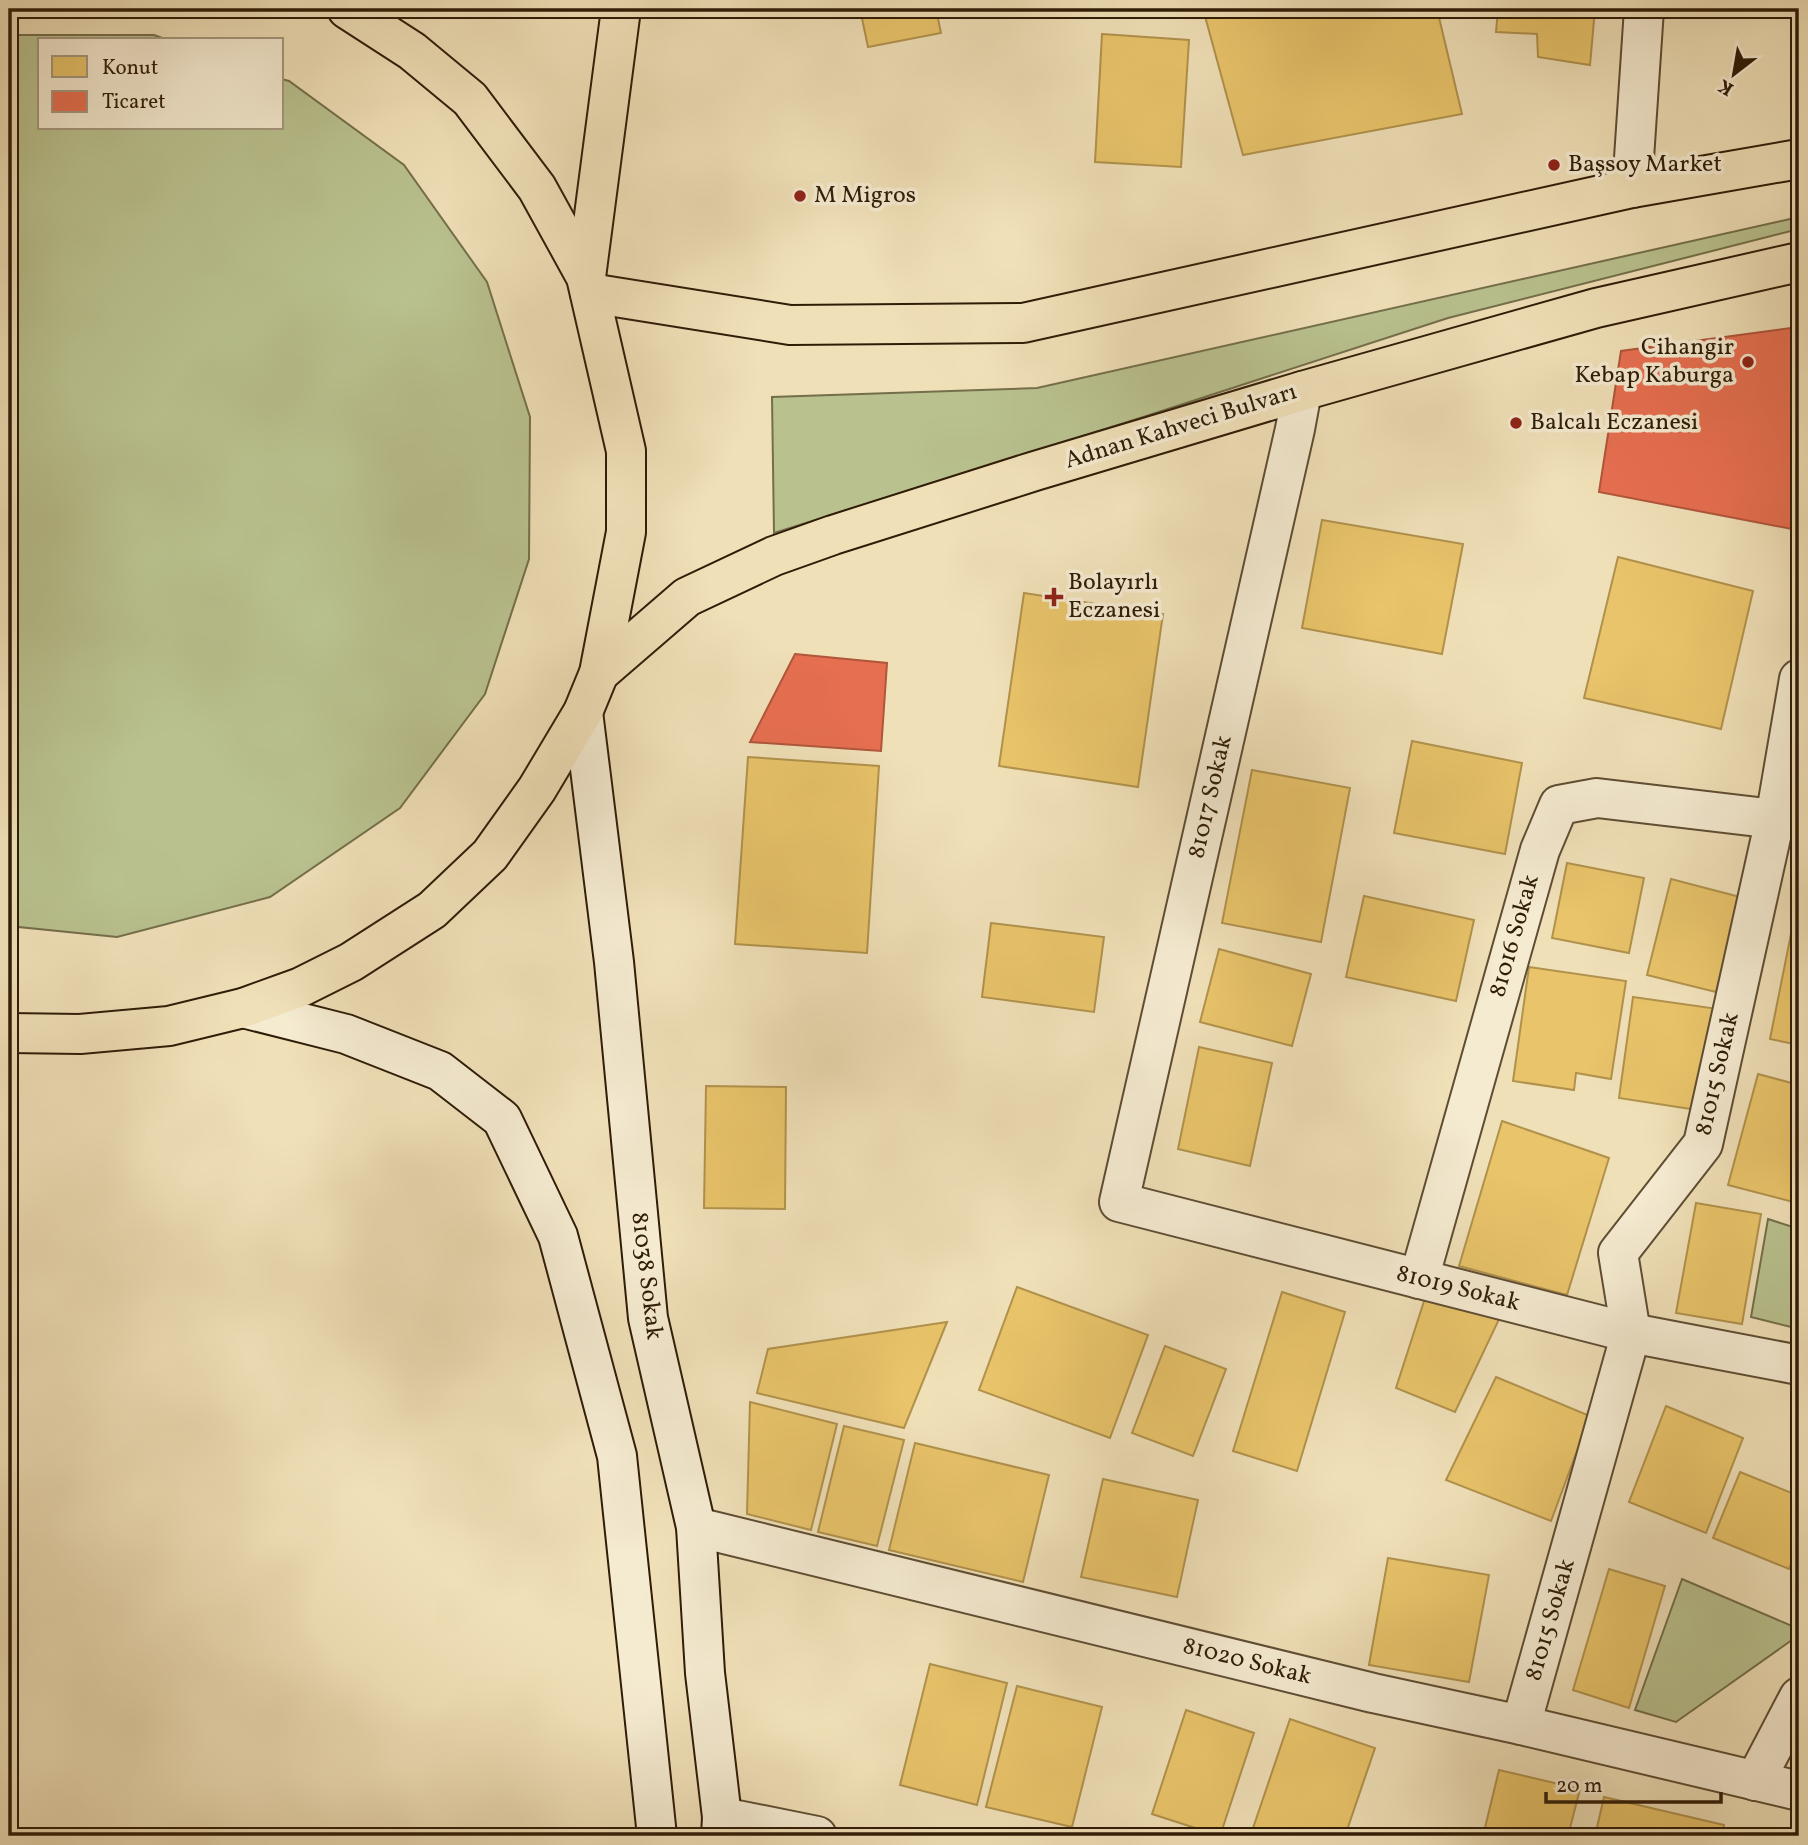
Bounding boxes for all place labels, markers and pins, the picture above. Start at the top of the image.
place label: Başsoy Market [1568,148,1722,182]
marker: Başsoy Market [1546,157,1562,173]
place label: M Migros [814,179,916,213]
marker: M Migros [792,188,808,204]
place label: Cihangir Kebap Kaburga [1575,331,1734,393]
marker: Cihangir Kebap Kaburga [1740,354,1756,370]
place label: Balcalı Eczanesi [1530,406,1698,440]
marker: Balcalı Eczanesi [1508,415,1524,431]
place label: Bolayırlı Eczanesi [1068,566,1160,628]
marker: Bolayırlı Eczanesi [1046,589,1062,605]

